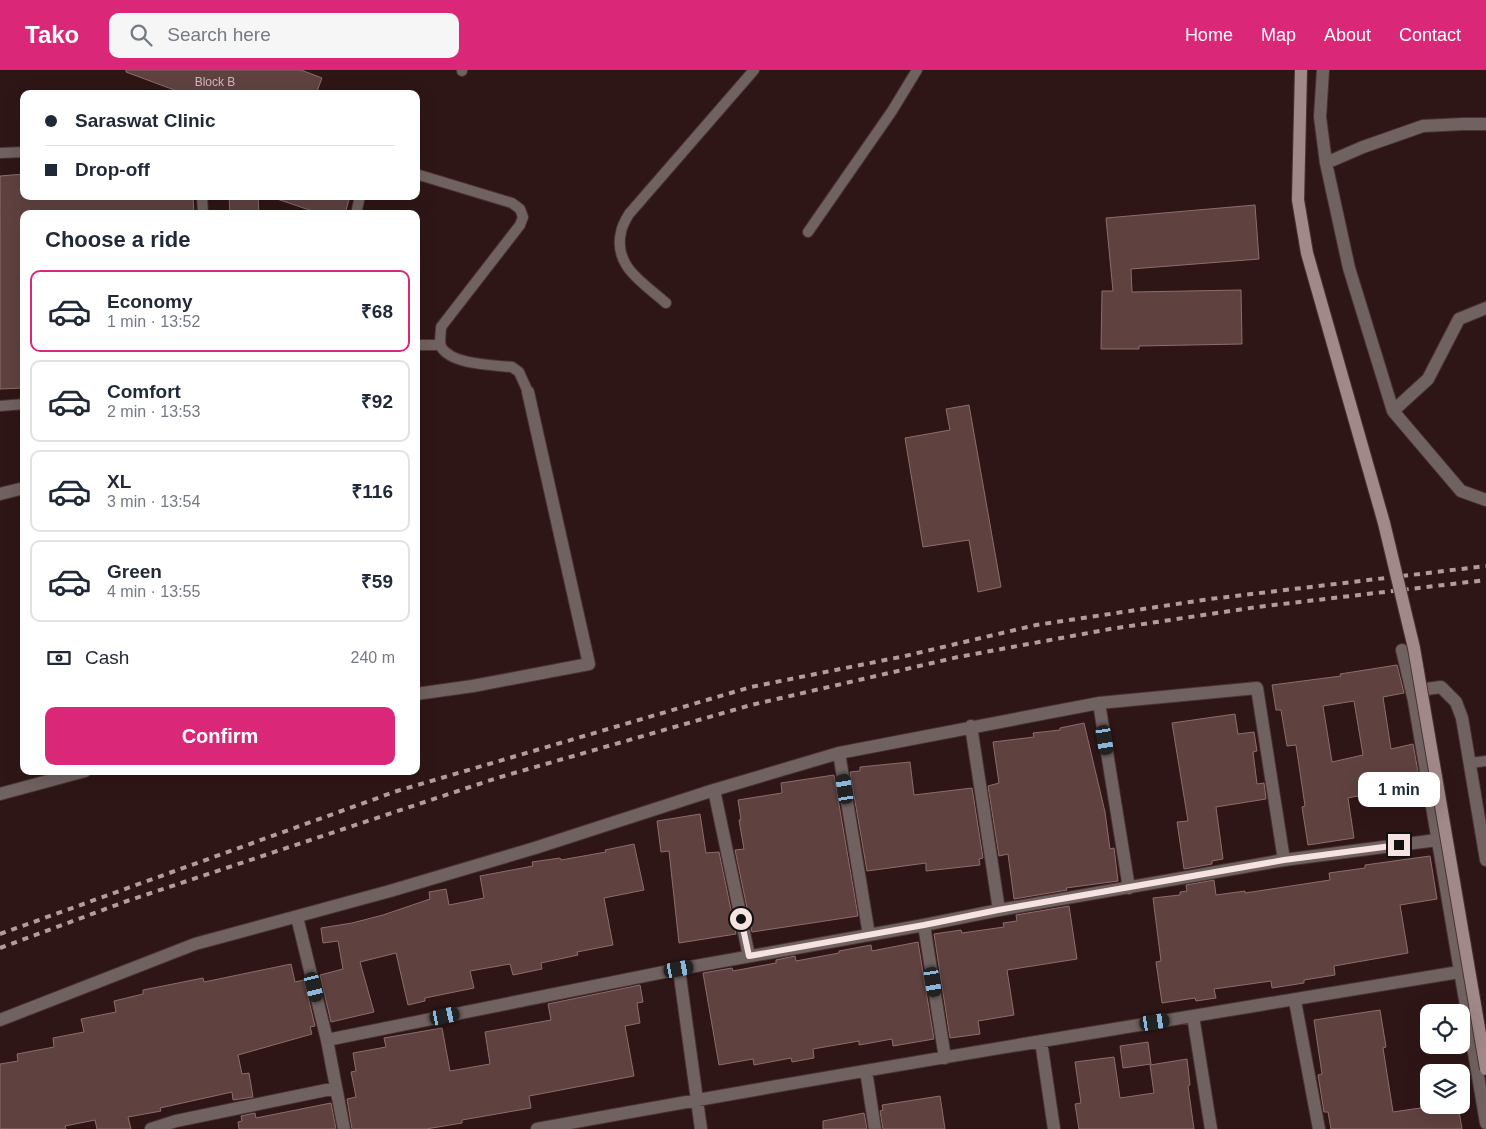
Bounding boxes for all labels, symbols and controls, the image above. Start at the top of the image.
search box [109,13,459,58]
text: Tako [25,21,79,48]
icon: search [127,21,155,49]
text: Search here [167,24,271,45]
text: Home [1185,25,1233,45]
text: Map [1261,25,1296,45]
text: About [1324,25,1371,45]
text: Contact [1399,25,1461,45]
house number: Block B [195,75,235,89]
text: Saraswat Clinic [75,110,215,131]
text: Drop-off [75,159,150,180]
text: Choose a ride [45,227,190,252]
icon: car [47,289,92,334]
text: Economy [107,291,193,312]
text: ₹68 [361,301,393,322]
text: 1 min · 13:52 [107,313,200,330]
icon: car [47,379,92,424]
text: Comfort [107,381,181,402]
text: ₹92 [361,391,393,412]
text: 2 min · 13:53 [107,403,200,420]
icon: car [47,469,92,514]
text: XL [107,471,131,492]
text: ₹116 [351,481,393,502]
text: 3 min · 13:54 [107,493,200,510]
icon: car [47,559,92,604]
text: Green [107,561,162,582]
text: ₹59 [361,571,393,592]
text: 4 min · 13:55 [107,583,200,600]
icon: cash [45,644,73,672]
text: Cash [85,647,129,668]
text: 240 m [351,649,395,666]
button: Confirm [45,707,395,765]
car [1095,724,1114,756]
callout: 1 min [1358,772,1440,808]
car [835,773,854,805]
text: 1 min [1378,781,1420,798]
route end [1388,834,1410,856]
route start [730,908,752,930]
car [662,959,695,979]
car [923,966,942,998]
car [303,971,324,1003]
map controls [1420,1004,1470,1114]
button: locate [1420,1004,1470,1054]
car [428,1006,461,1026]
car [1139,1012,1170,1032]
button: layers [1420,1064,1470,1114]

